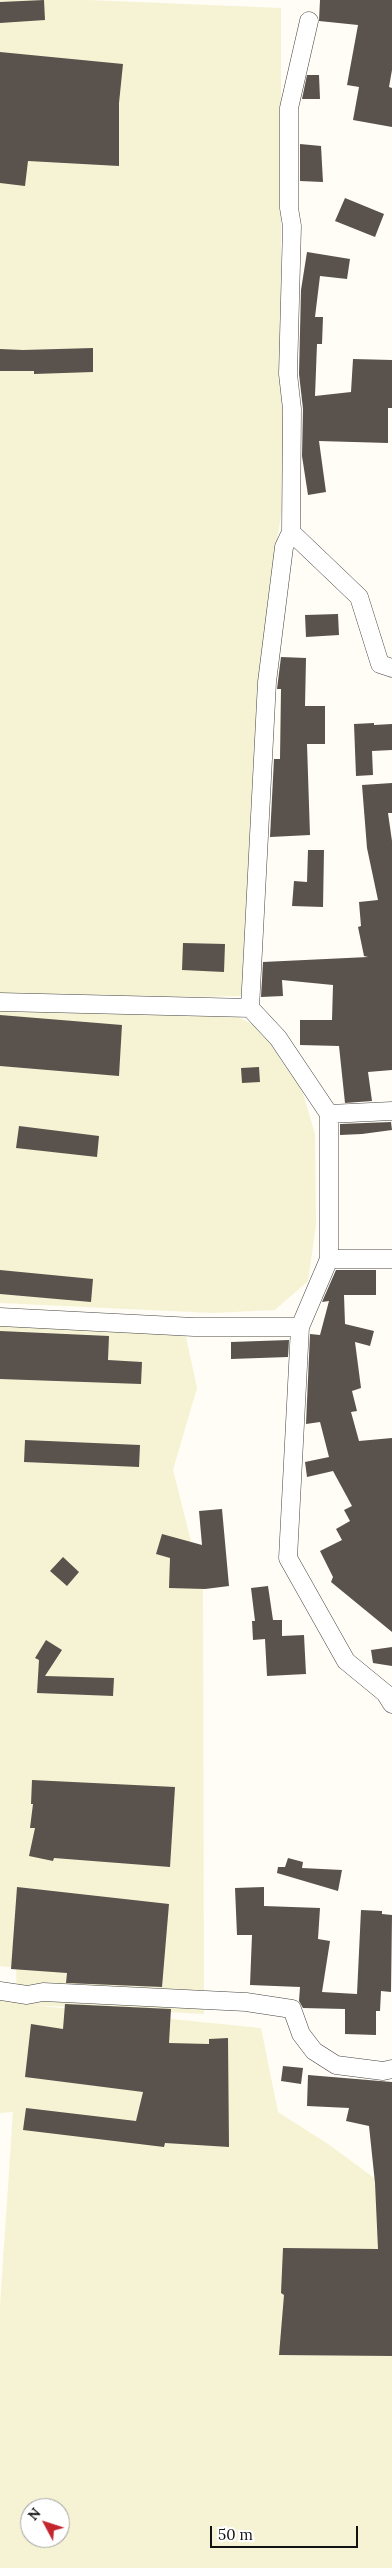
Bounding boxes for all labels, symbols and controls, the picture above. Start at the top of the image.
north arrow [20,2498,70,2548]
text: N [24,2504,45,2524]
scale bar [212,2516,360,2548]
text: 50 m [218,2525,253,2544]

